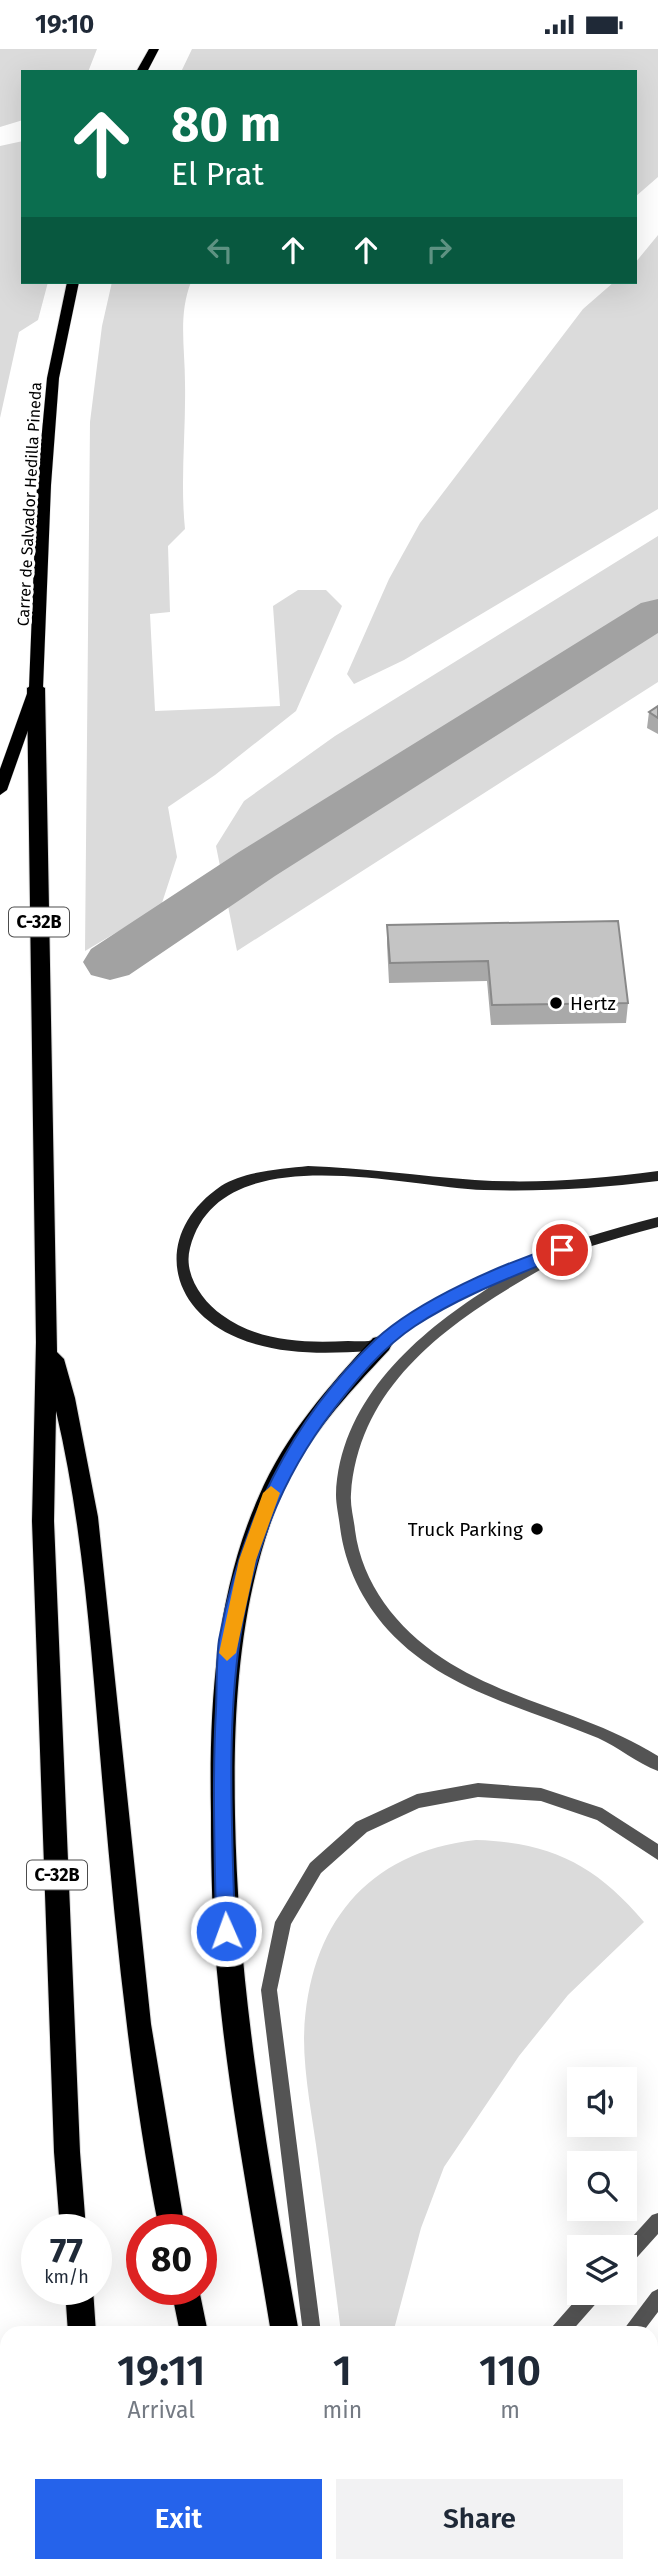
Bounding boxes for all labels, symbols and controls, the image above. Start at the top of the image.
text: 19:10 [35,9,94,40]
text: 80 m [171,95,281,154]
icon: ahead [56,98,147,189]
text: El Prat [171,155,264,193]
icon: left [201,231,239,269]
icon: ahead [274,231,312,269]
icon: ahead [347,231,385,269]
icon: right [420,231,458,269]
street label: Carrer de Salvador Hedilla Pineda [14,381,45,627]
road number: C-32B [9,907,69,937]
place label: Hertz [570,992,616,1015]
marker: Hertz [548,995,564,1011]
pin [532,1220,592,1280]
icon: arrive [543,1231,581,1269]
place label: Truck Parking [408,1518,523,1541]
marker: Truck Parking [529,1521,545,1537]
road number: C-32B [27,1861,87,1889]
position arrow [189,1894,263,1968]
map controls [567,2067,637,2305]
button: sound [567,2067,637,2137]
button: search [567,2151,637,2221]
speed limit sign: 80 [126,2214,217,2305]
text: 77 [50,2229,83,2271]
button: layers [567,2235,637,2305]
text: km/h [44,2266,89,2288]
text: 19:11 [117,2346,206,2396]
text: 1 [333,2346,352,2396]
text: 110 [479,2346,541,2396]
text: Arrival [128,2396,195,2424]
text: min [322,2396,362,2424]
text: m [500,2396,520,2424]
button: Exit [35,2479,322,2559]
button: Share [336,2479,623,2559]

